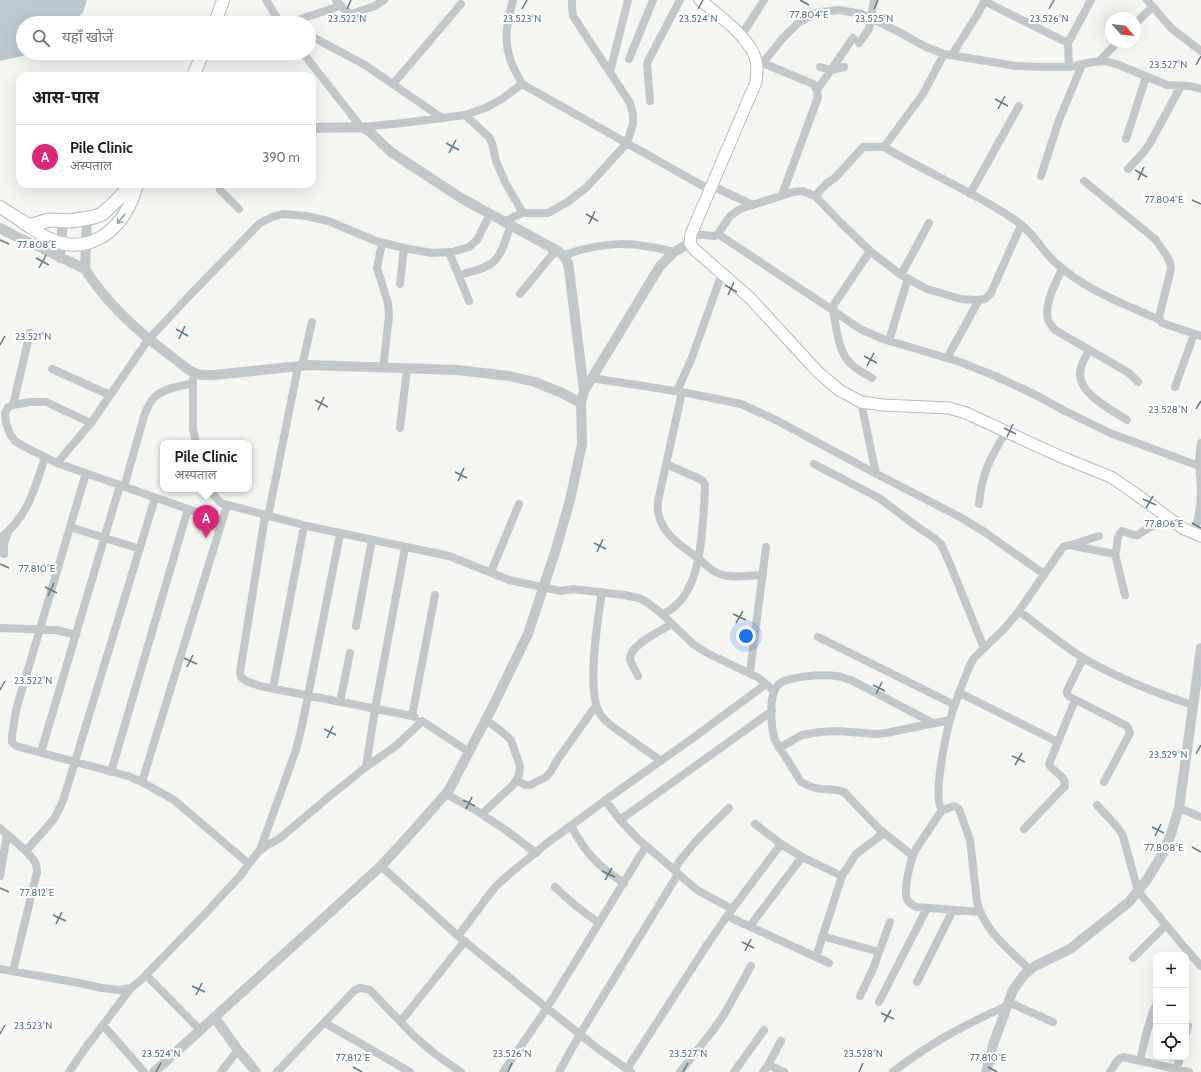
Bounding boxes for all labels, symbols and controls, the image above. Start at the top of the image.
text: 77.804°E [790,8,829,21]
text: 23.522°N [328,12,366,25]
text: 23.523°N [503,12,541,25]
text: 23.524°N [678,12,718,25]
text: 23.525°N [855,12,893,25]
text: 23.526°N [1030,12,1068,25]
north arrow [1105,12,1141,48]
search box [16,16,316,60]
icon: search [30,27,52,49]
text: यहाँ खोजें [62,28,113,46]
text: 23.527°N [1149,58,1187,71]
text: आस-पास [32,87,99,107]
text: Pile Clinic [70,139,133,157]
text: A [41,149,49,165]
text: 390 m [262,149,300,165]
text: अस्पताल [70,157,112,173]
text: 77.804°E [1145,193,1184,206]
one-way arrow [116,213,125,224]
text: 77.808°E [17,238,57,251]
text: 23.521°N [15,330,51,343]
text: 23.528°N [1148,403,1188,416]
popup [160,440,252,492]
text: Pile Clinic [175,448,237,466]
text: अस्पताल [175,466,217,482]
pin: A [193,505,219,538]
text: 77.806°E [1145,517,1184,530]
text: 77.810°E [19,562,56,575]
your location [736,626,756,646]
text: 23.522°N [14,674,52,687]
text: 23.529°N [1148,748,1188,761]
text: 77.808°E [1144,841,1184,854]
text: 77.812°E [20,886,55,899]
map controls [1153,952,1189,1060]
button: + [1153,952,1189,988]
button: − [1153,988,1189,1024]
text: 23.523°N [14,1019,52,1032]
button: locate [1153,1024,1189,1060]
text: 23.524°N [141,1047,181,1060]
text: 23.526°N [493,1047,531,1060]
text: 23.527°N [669,1047,707,1060]
text: 23.528°N [843,1047,883,1060]
text: 77.812°E [336,1051,371,1064]
text: 77.810°E [970,1051,1007,1064]

